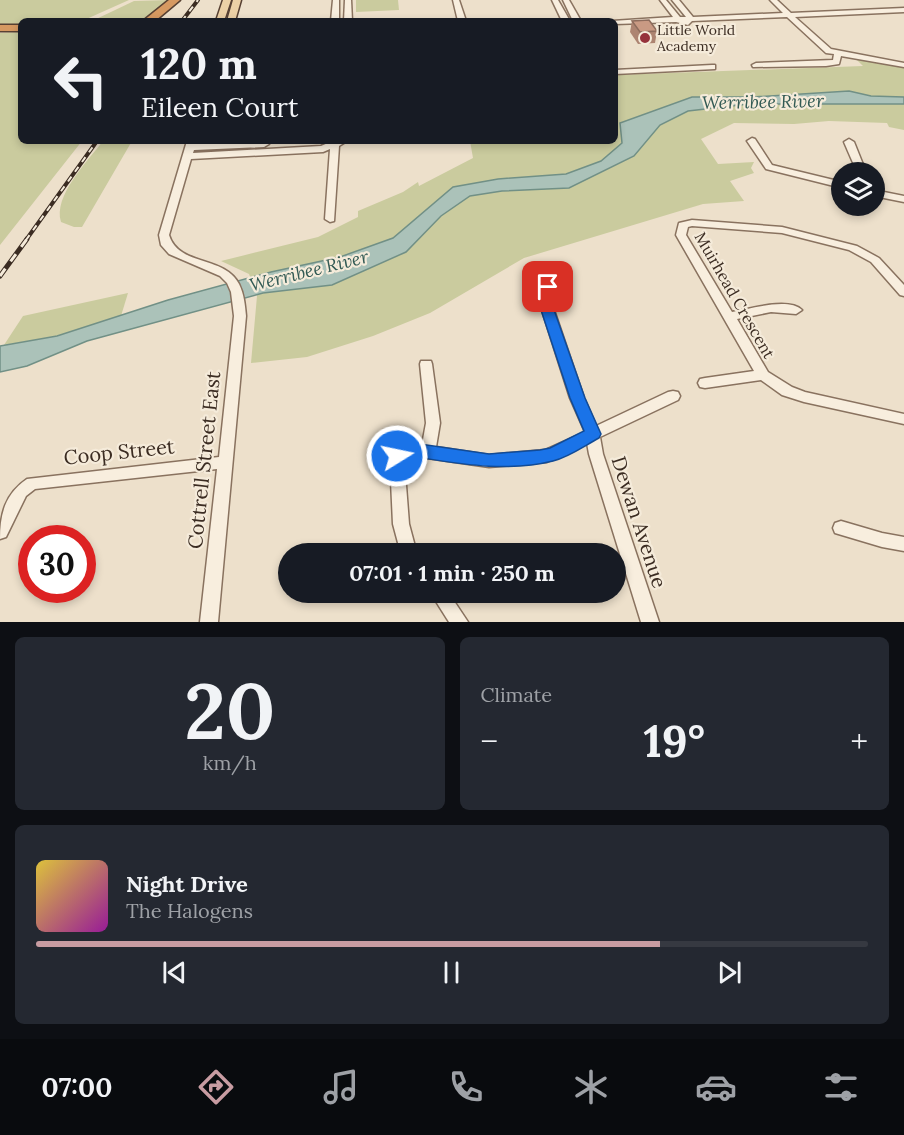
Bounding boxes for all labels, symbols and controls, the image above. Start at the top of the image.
place label: Little World Academy [656,21,735,55]
marker: Little World Academy [638,31,652,45]
text: 120 m [141,37,257,91]
icon: left [42,42,120,120]
water label: Werribee River [702,89,825,114]
text: Eileen Court [141,90,298,124]
map controls [831,162,885,216]
button: layers [831,162,885,216]
street label: Muirhead Crescent [691,228,780,363]
water label: Werribee River [247,244,372,296]
pin [522,261,573,312]
icon: arrive [531,270,564,303]
street label: Cottrell Street East [182,370,225,550]
position arrow [365,424,429,488]
street label: Coop Street [62,433,176,470]
street label: Dewan Avenue [606,453,673,591]
speed limit sign: 30 [18,525,96,603]
text: 07:01 · 1 min · 250 m [349,559,555,587]
text: 20 [184,661,275,760]
text: Climate [481,682,552,707]
text: 19° [644,712,705,769]
text: − [481,720,498,762]
text: + [850,720,868,762]
text: km/h [203,750,257,775]
text: Night Drive [126,870,248,898]
text: The Halogens [126,898,253,923]
icon: previous [158,956,191,989]
icon: pause [435,956,468,989]
icon: next [713,956,746,989]
icon: directions [195,1066,237,1108]
icon: music [320,1066,362,1108]
icon: phone [445,1066,487,1108]
icon: climate [570,1066,612,1108]
icon: car [695,1066,737,1108]
icon: filters [820,1066,862,1108]
text: 07:00 [42,1070,112,1104]

